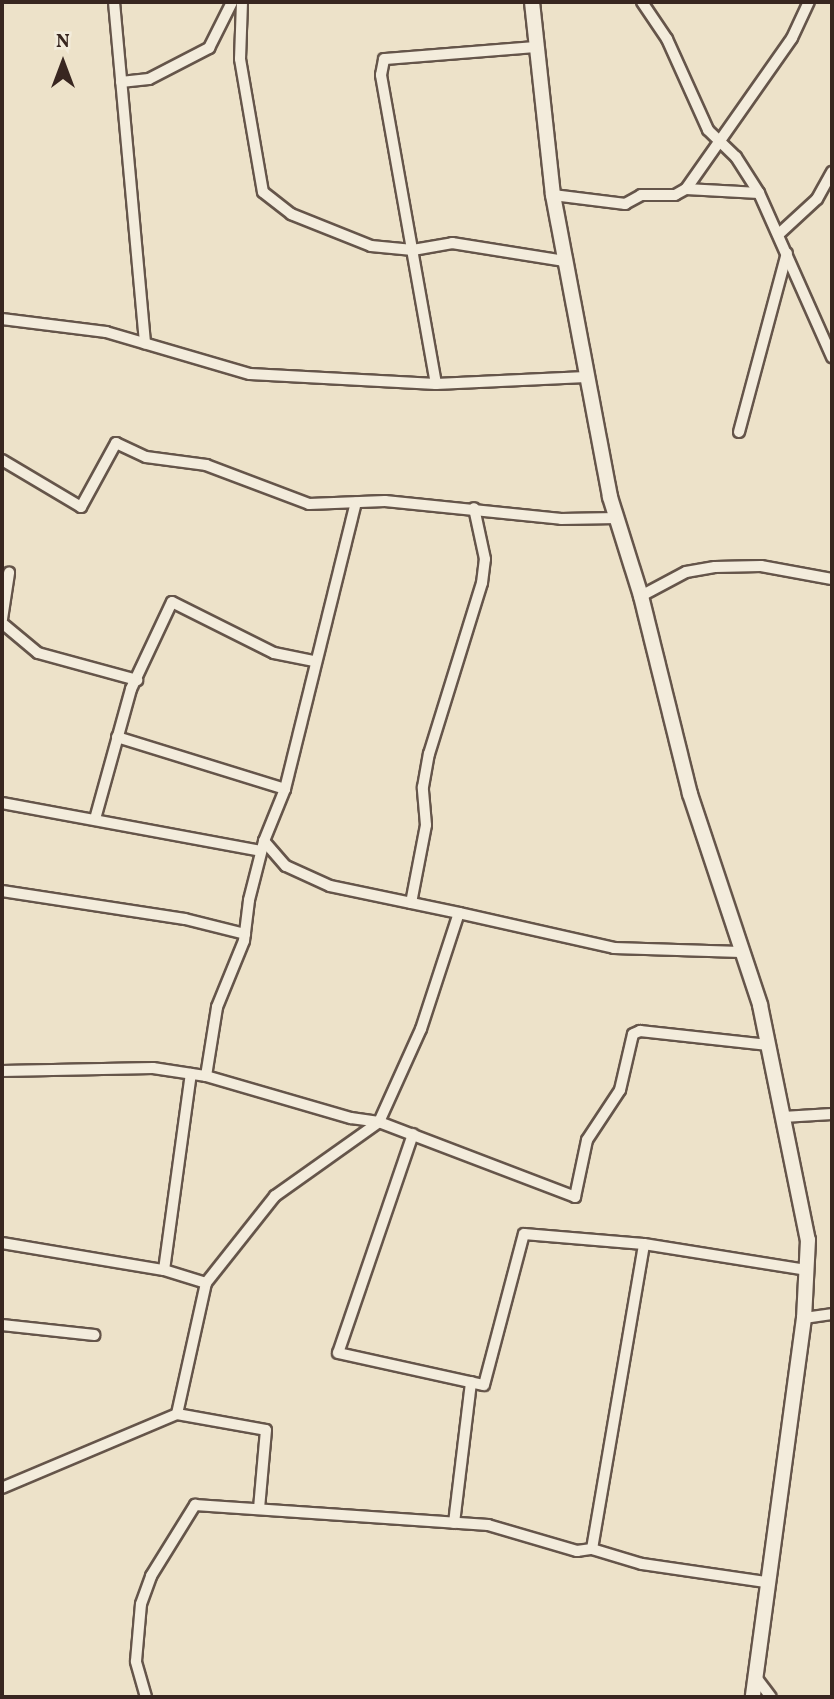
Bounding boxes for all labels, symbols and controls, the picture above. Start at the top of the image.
north arrow [28,28,98,98]
text: N [56,29,70,55]

